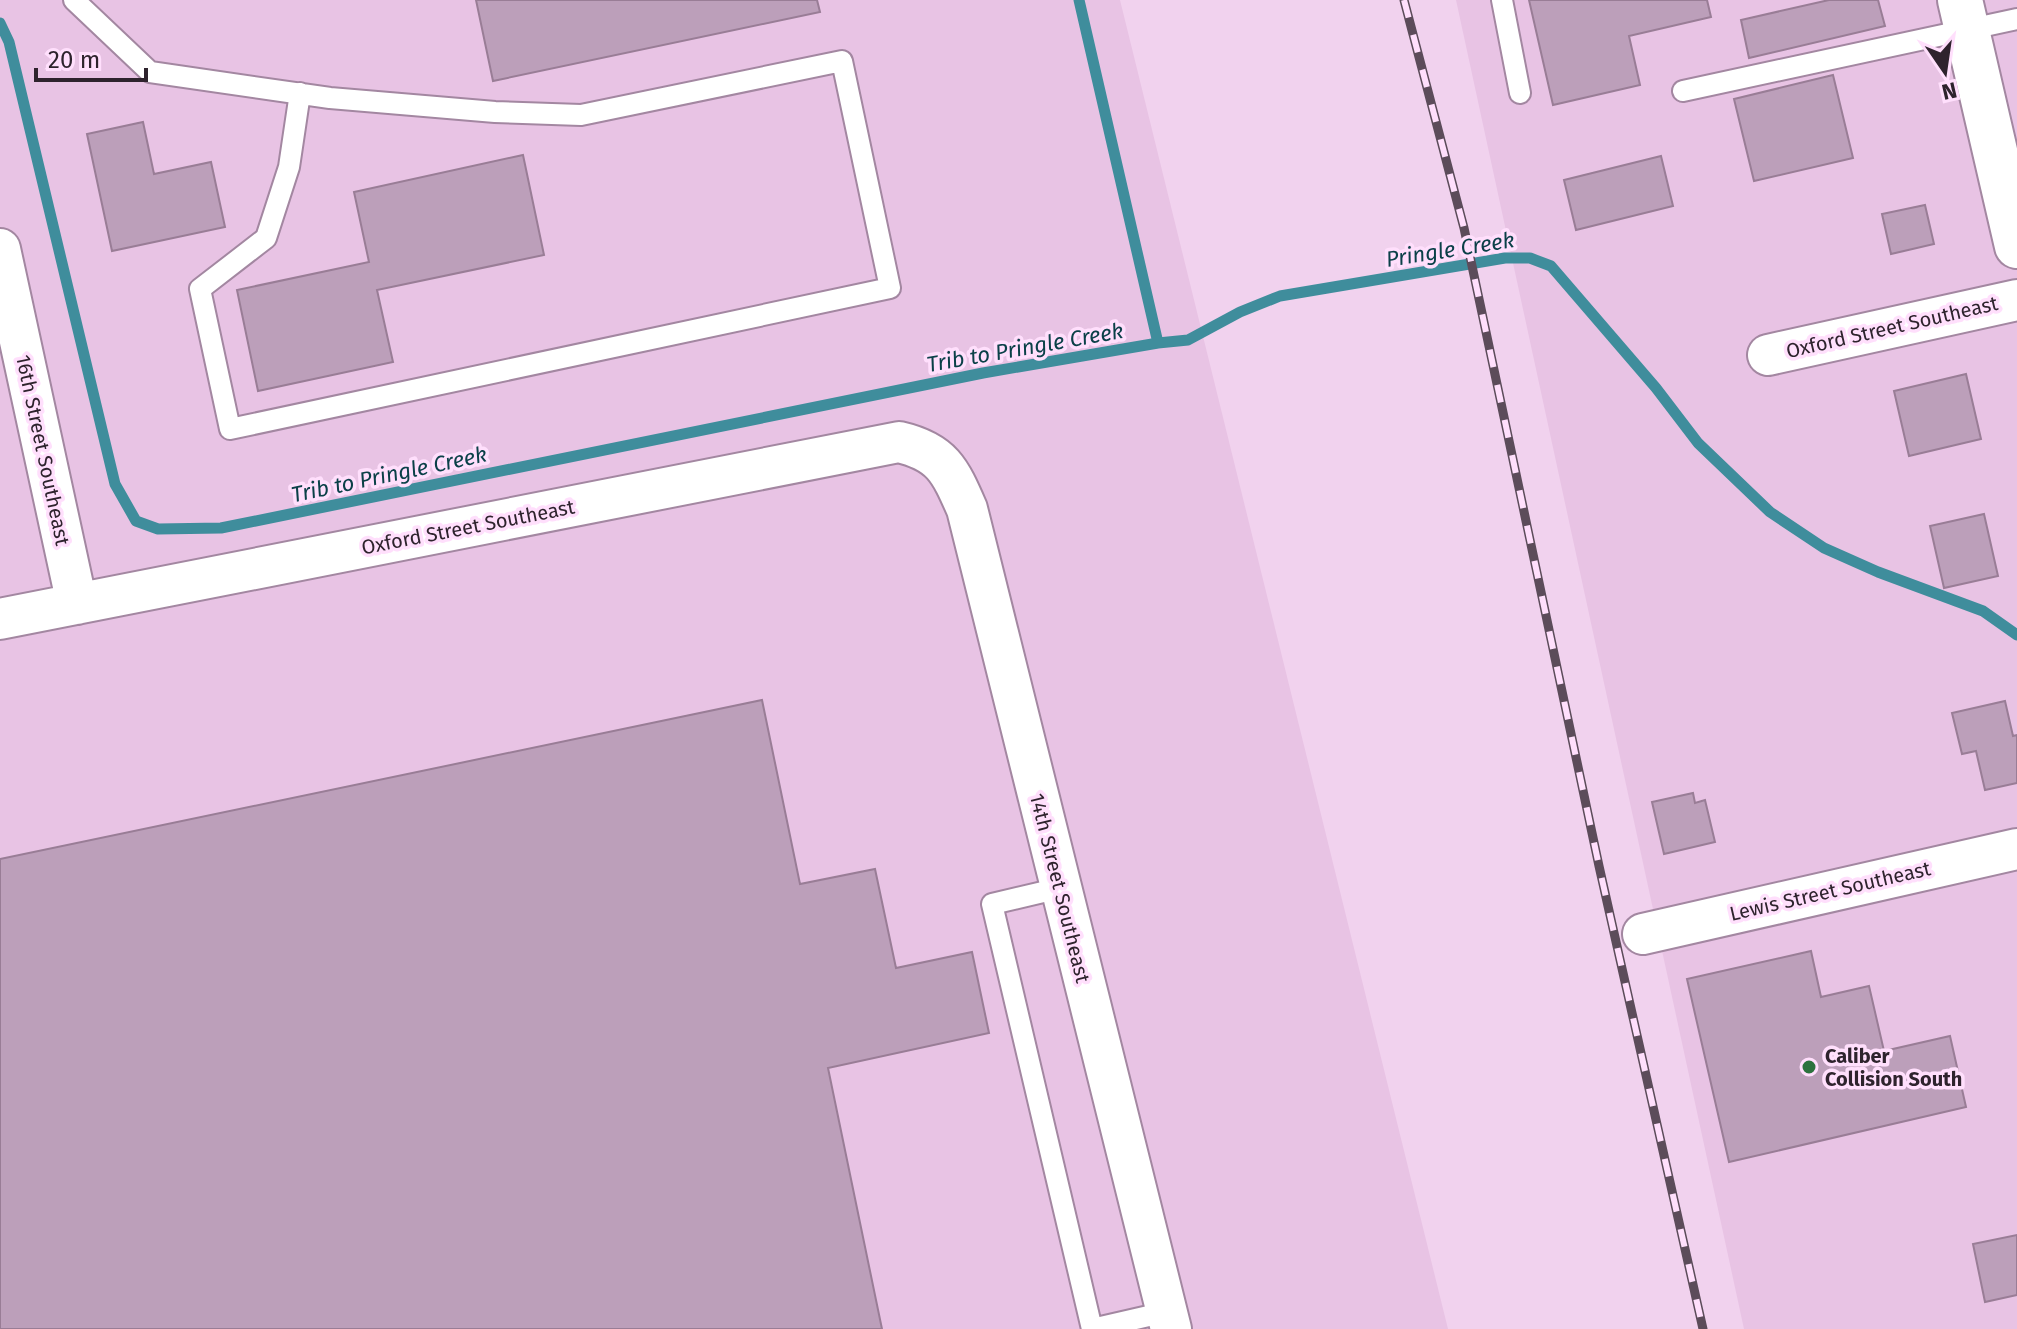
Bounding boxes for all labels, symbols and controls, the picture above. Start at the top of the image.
scale bar [36,32,146,82]
north arrow [1905,32,1985,112]
text: 20 m [48,46,100,74]
text: N [1939,76,1960,106]
water label: Pringle Creek [1384,226,1516,273]
street label: Oxford Street Southeast [1784,291,2001,363]
water label: Trib to Pringle Creek [925,317,1125,378]
street label: 16th Street Southeast [11,353,75,548]
water label: Trib to Pringle Creek [289,441,489,508]
street label: Oxford Street Southeast [359,494,577,559]
street label: 14th Street Southeast [1025,791,1095,986]
street label: Lewis Street Southeast [1727,856,1934,926]
place label: Caliber Collision South [1825,1044,1962,1091]
marker: Caliber Collision South [1800,1058,1818,1076]

